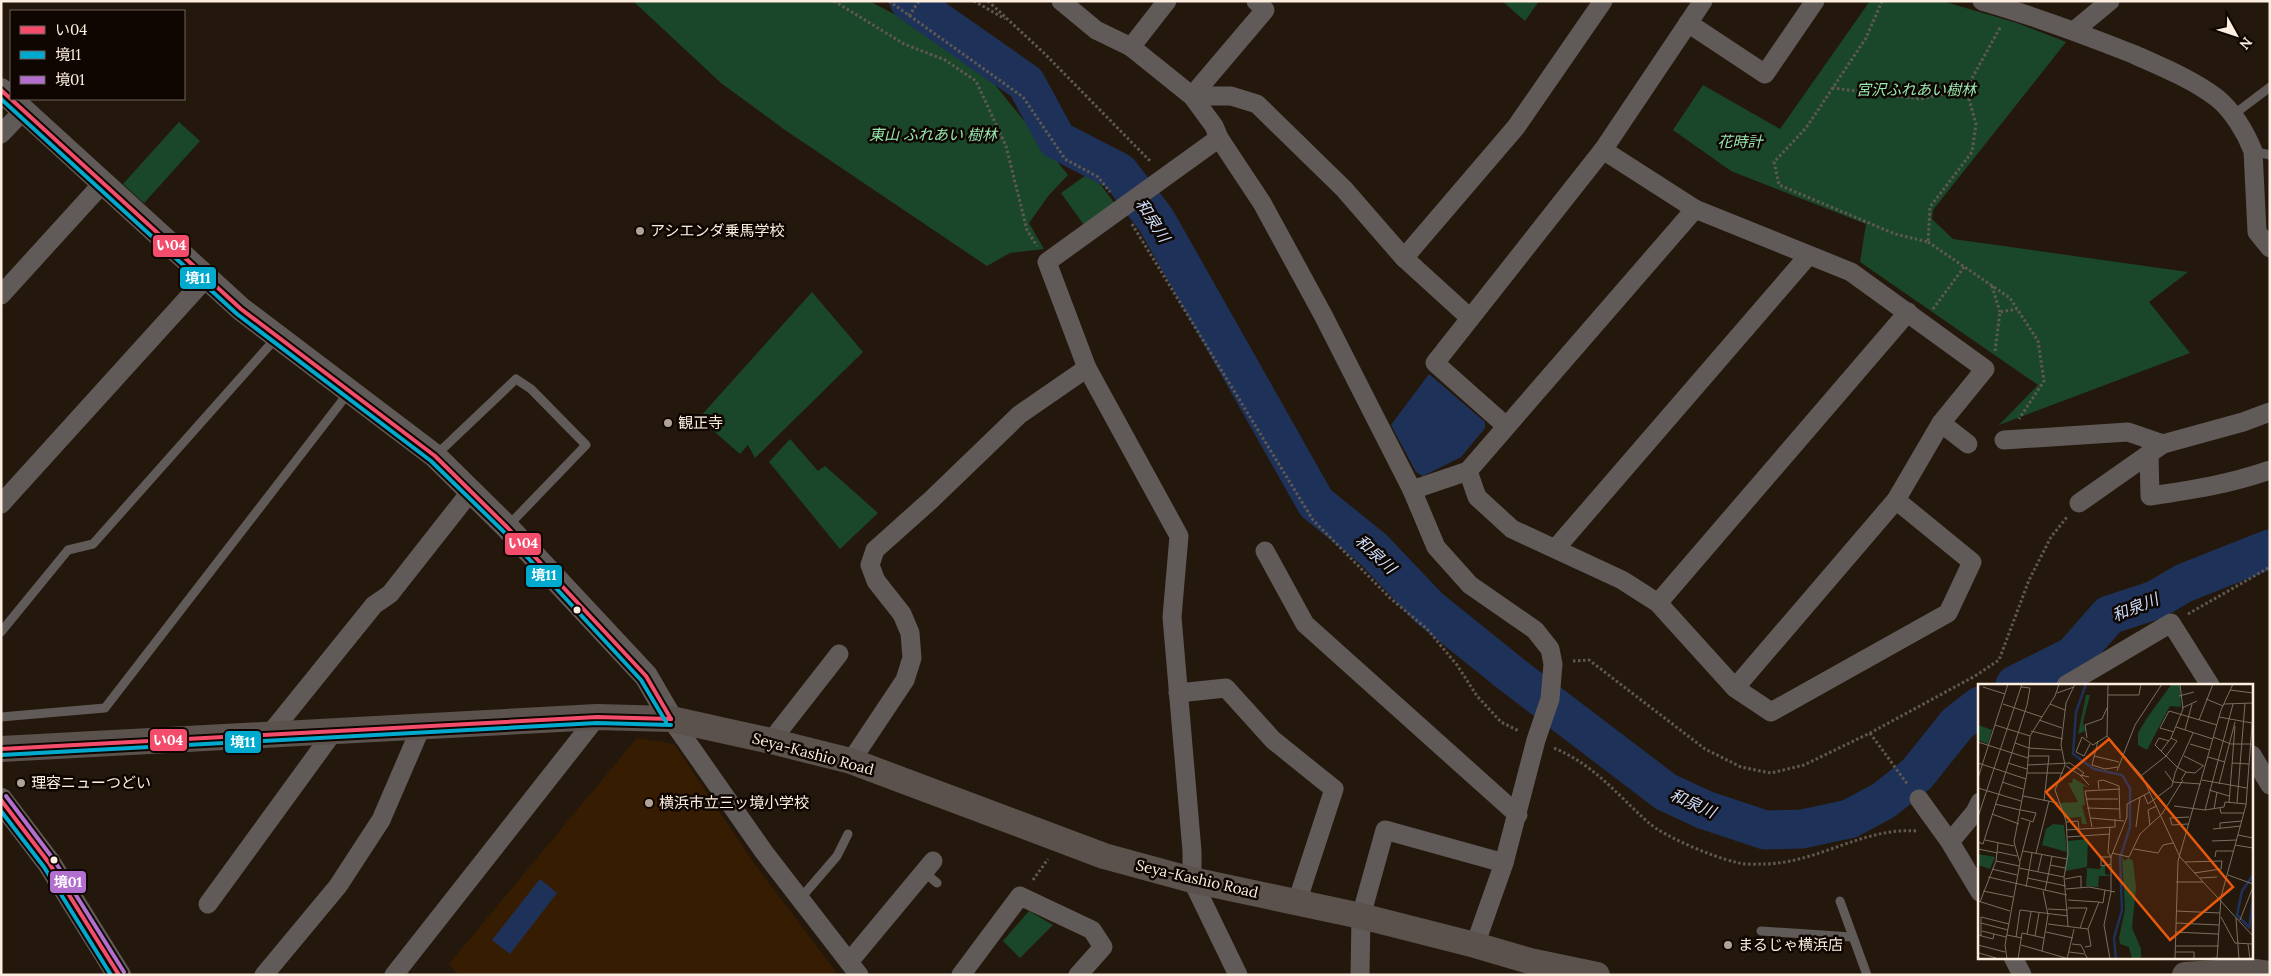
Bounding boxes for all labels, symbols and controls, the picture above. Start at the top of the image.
legend [10,10,185,100]
north arrow [2211,10,2261,60]
text: い04 [55,20,87,39]
text: N [2235,33,2256,53]
text: 境11 [55,45,81,64]
text: 境01 [55,70,85,89]
park label: 宮沢ふれあい樹林 [1856,80,1978,99]
park label: 東山 ふれあい 樹林 [869,125,999,144]
park label: 花時計 [1717,132,1764,151]
water label: 和泉川 [1132,194,1176,247]
place label: アシエンダ乗馬学校 [650,221,784,240]
marker: アシエンダ乗馬学校 [634,225,646,237]
line badge: い04 [152,234,190,258]
text: い04 [156,236,187,254]
line badge: 境11 [179,266,217,290]
text: 境11 [185,269,211,287]
place label: 観正寺 [678,413,723,432]
marker: 観正寺 [662,417,674,429]
water label: 和泉川 [1352,530,1402,579]
line badge: い04 [504,532,542,556]
text: い04 [508,534,539,552]
line badge: 境11 [525,564,563,588]
text: 境11 [531,566,557,584]
water label: 和泉川 [2109,588,2163,625]
unlabelled marker [572,605,582,615]
inset map [1978,684,2254,958]
line badge: い04 [149,728,188,752]
street label: Seya-Kashio Road [750,728,876,779]
line badge: 境11 [224,730,262,754]
text: い04 [153,731,184,749]
text: 境11 [230,733,256,751]
place label: 理容ニューつどい [31,773,151,792]
marker: 理容ニューつどい [15,777,27,789]
water label: 和泉川 [1667,784,1721,823]
place label: 横浜市立三ッ境小学校 [659,793,809,812]
marker: 横浜市立三ッ境小学校 [643,797,655,809]
unlabelled marker [49,855,59,865]
street label: Seya-Kashio Road [1134,855,1260,902]
line badge: 境01 [49,870,87,894]
text: 境01 [54,873,83,891]
place label: まるじゃ横浜店 [1738,935,1843,954]
marker: まるじゃ横浜店 [1722,939,1734,951]

